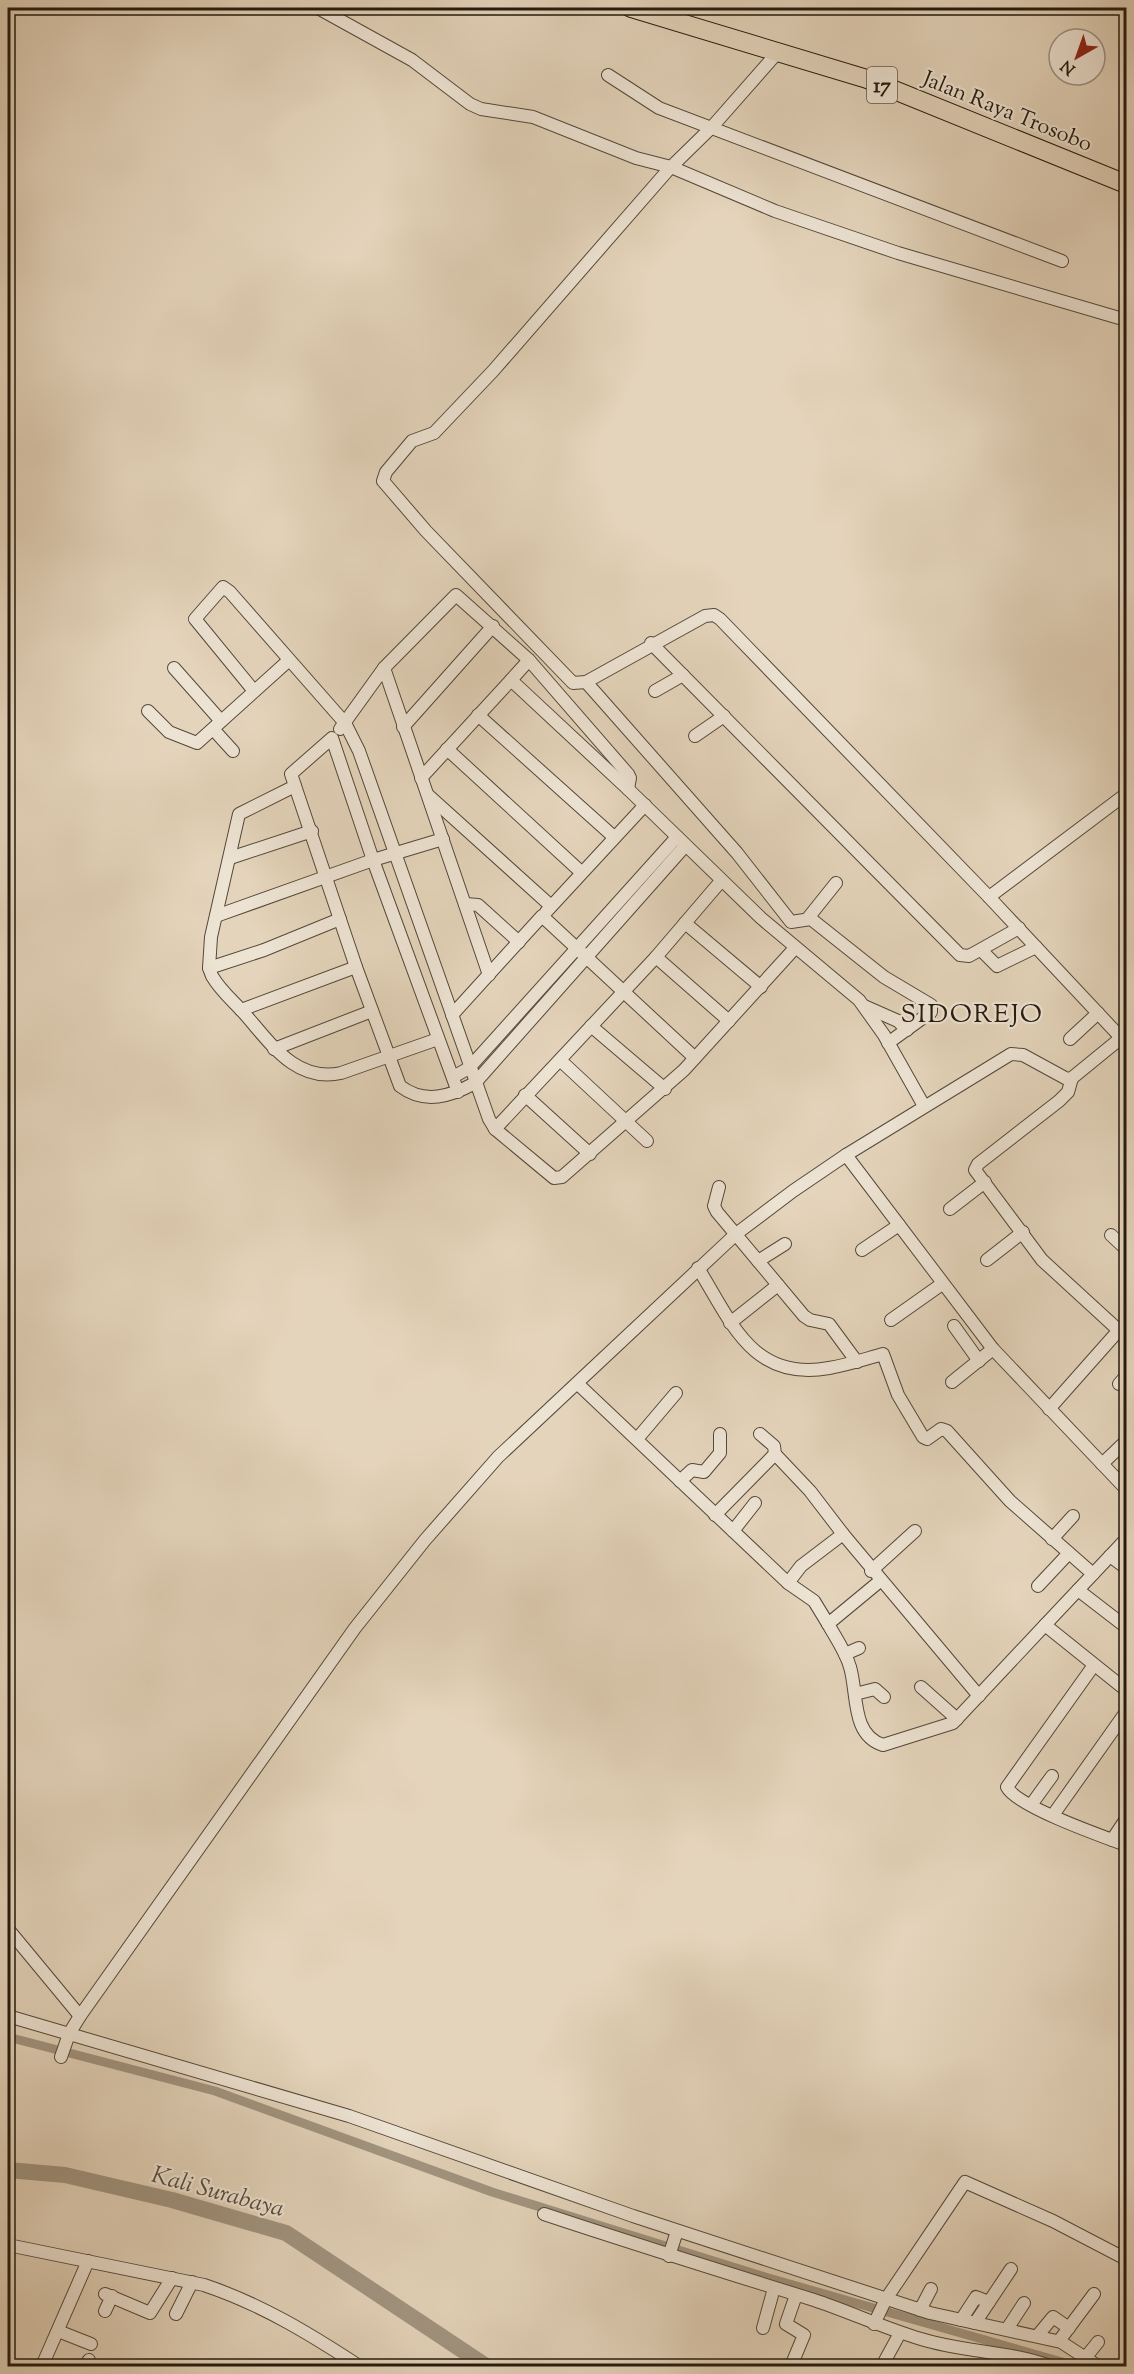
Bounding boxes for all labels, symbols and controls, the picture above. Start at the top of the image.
north arrow [1047,27,1107,87]
text: N [1057,54,1081,79]
street label: Jalan Raya Trosobo [916,64,1096,161]
road number: 17 [867,67,897,103]
district label: SIDOREJO [901,997,1043,1034]
water label: Kali Surabaya [147,2159,288,2227]

